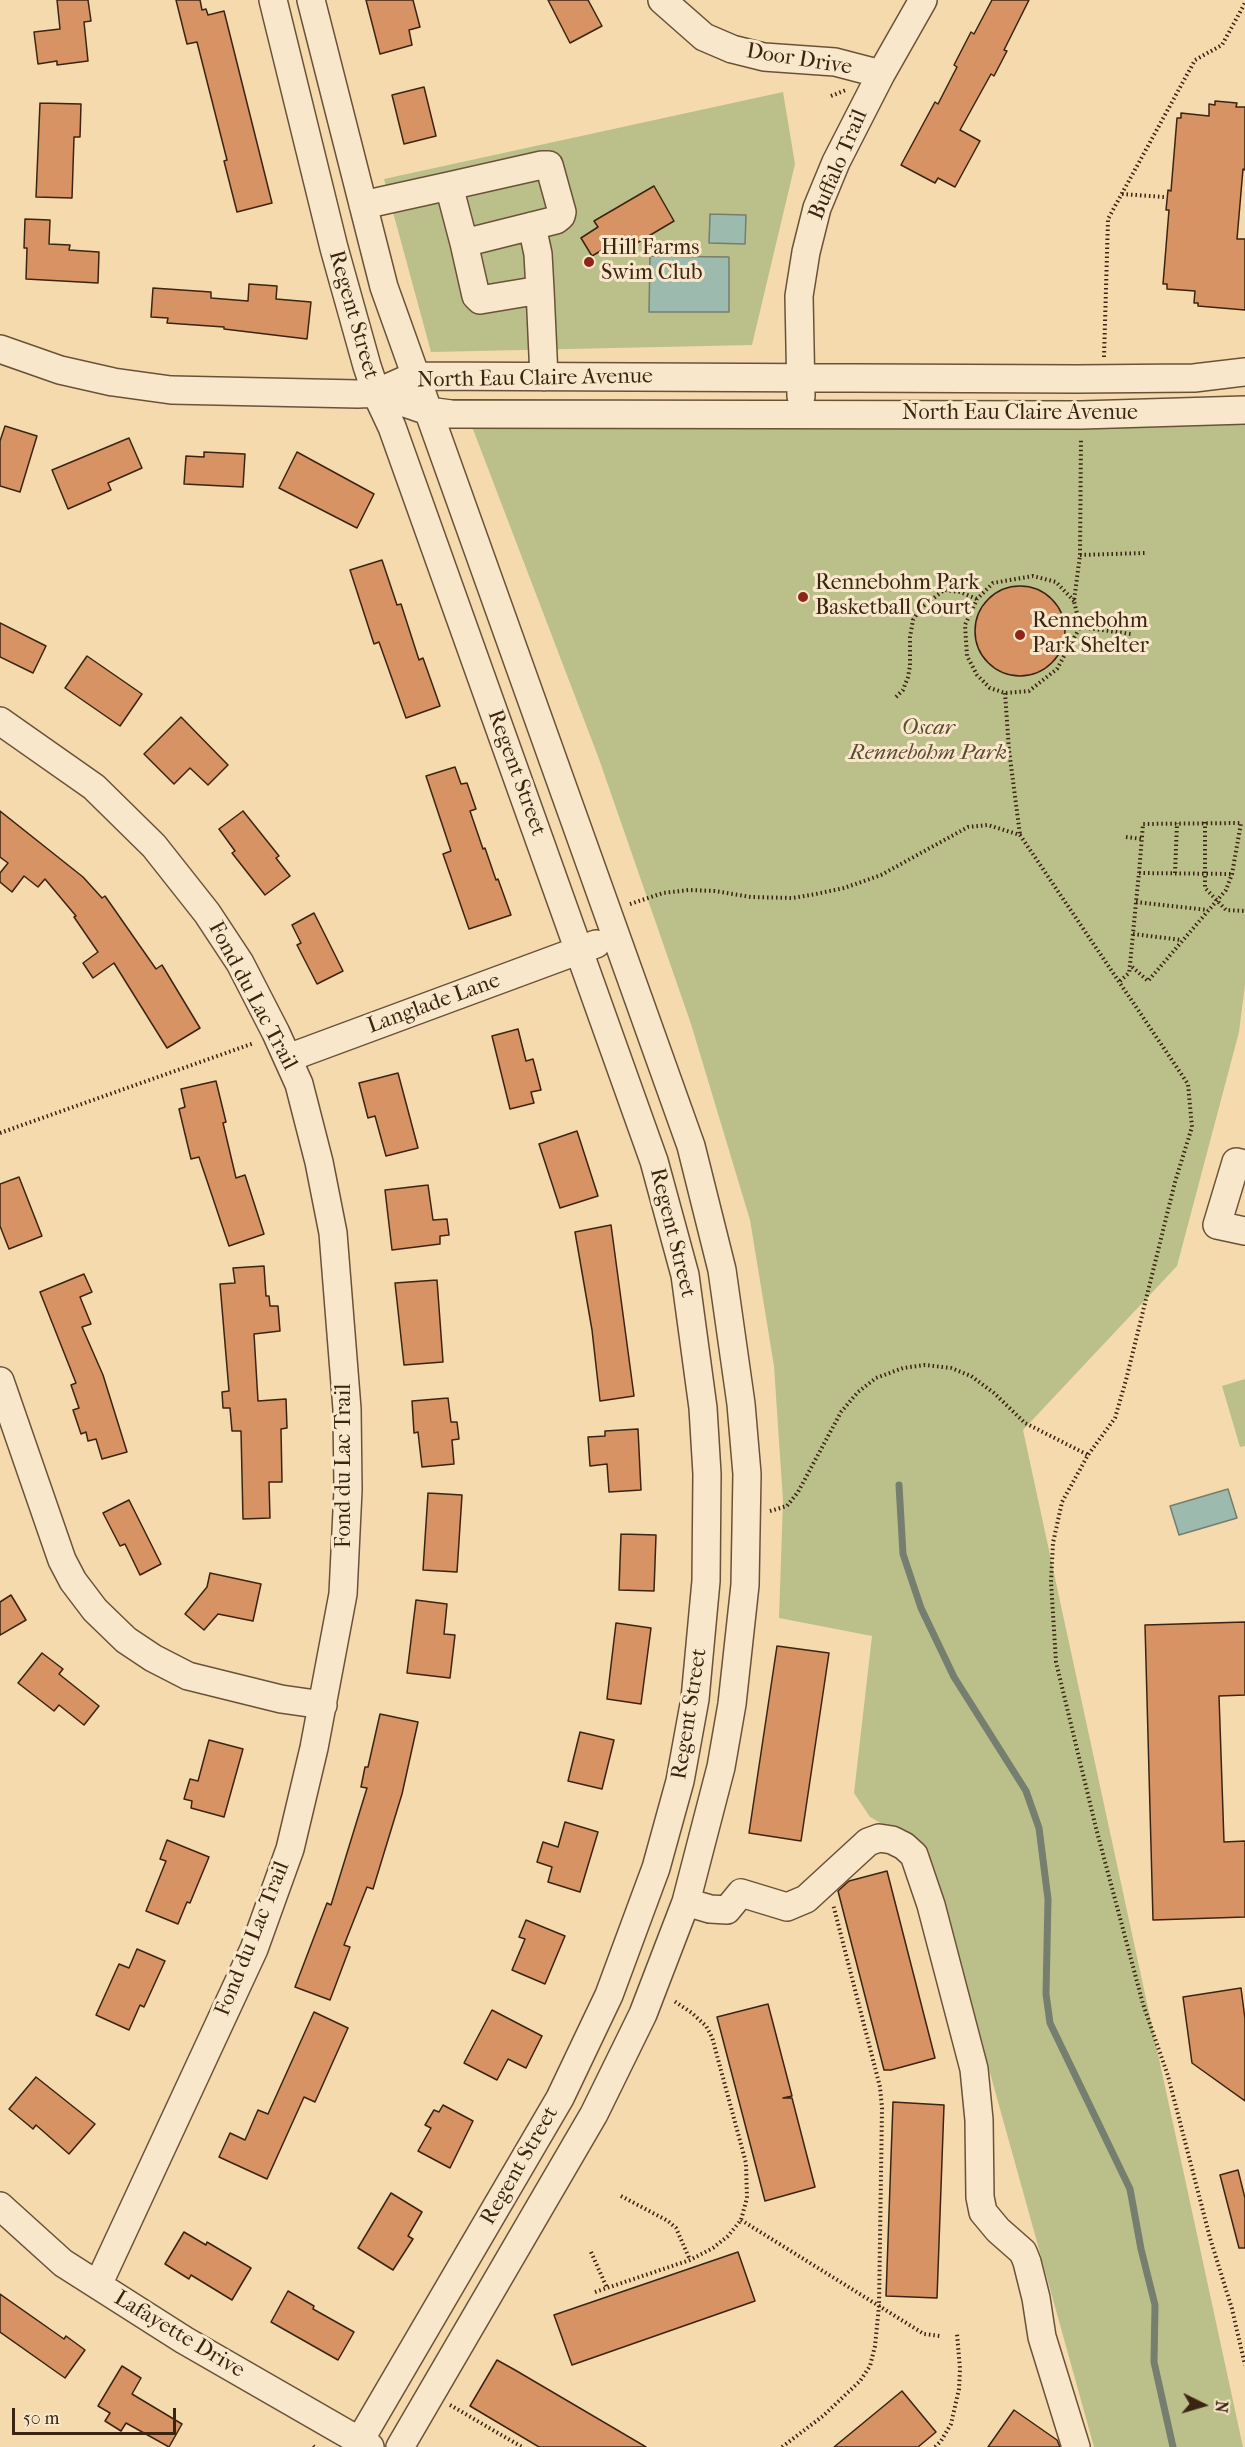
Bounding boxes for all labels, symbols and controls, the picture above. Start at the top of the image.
street label: Door Drive [744,39,854,81]
street label: Buffalo Trail [804,106,874,224]
place label: Hill Farms Swim Club [601,236,702,288]
street label: Regent Street [322,248,384,382]
marker: Hill Farms Swim Club [582,255,596,269]
street label: North Eau Claire Avenue [417,364,653,394]
street label: North Eau Claire Avenue [902,401,1138,427]
place label: Rennebohm Park Basketball Court [815,571,979,622]
marker: Rennebohm Park Basketball Court [796,590,810,604]
place label: Rennebohm Park Shelter [1032,609,1149,660]
marker: Rennebohm Park Shelter [1013,628,1027,642]
street label: Regent Street [481,706,551,840]
park label: Oscar Rennebohm Park [849,716,1007,768]
street label: Fond du Lac Trail [202,917,302,1075]
street label: Langlade Lane [364,968,504,1040]
street label: Regent Street [643,1166,701,1300]
street label: Fond du Lac Trail [332,1384,358,1548]
street label: Regent Street [667,1647,713,1781]
street label: Fond du Lac Trail [210,1858,296,2020]
street label: Regent Street [475,2102,565,2230]
street label: Lafayette Drive [109,2286,249,2384]
north arrow [1173,2375,1233,2435]
scale bar [15,2396,178,2434]
text: N [1211,2400,1231,2413]
text: 50 m [23,2408,59,2429]

